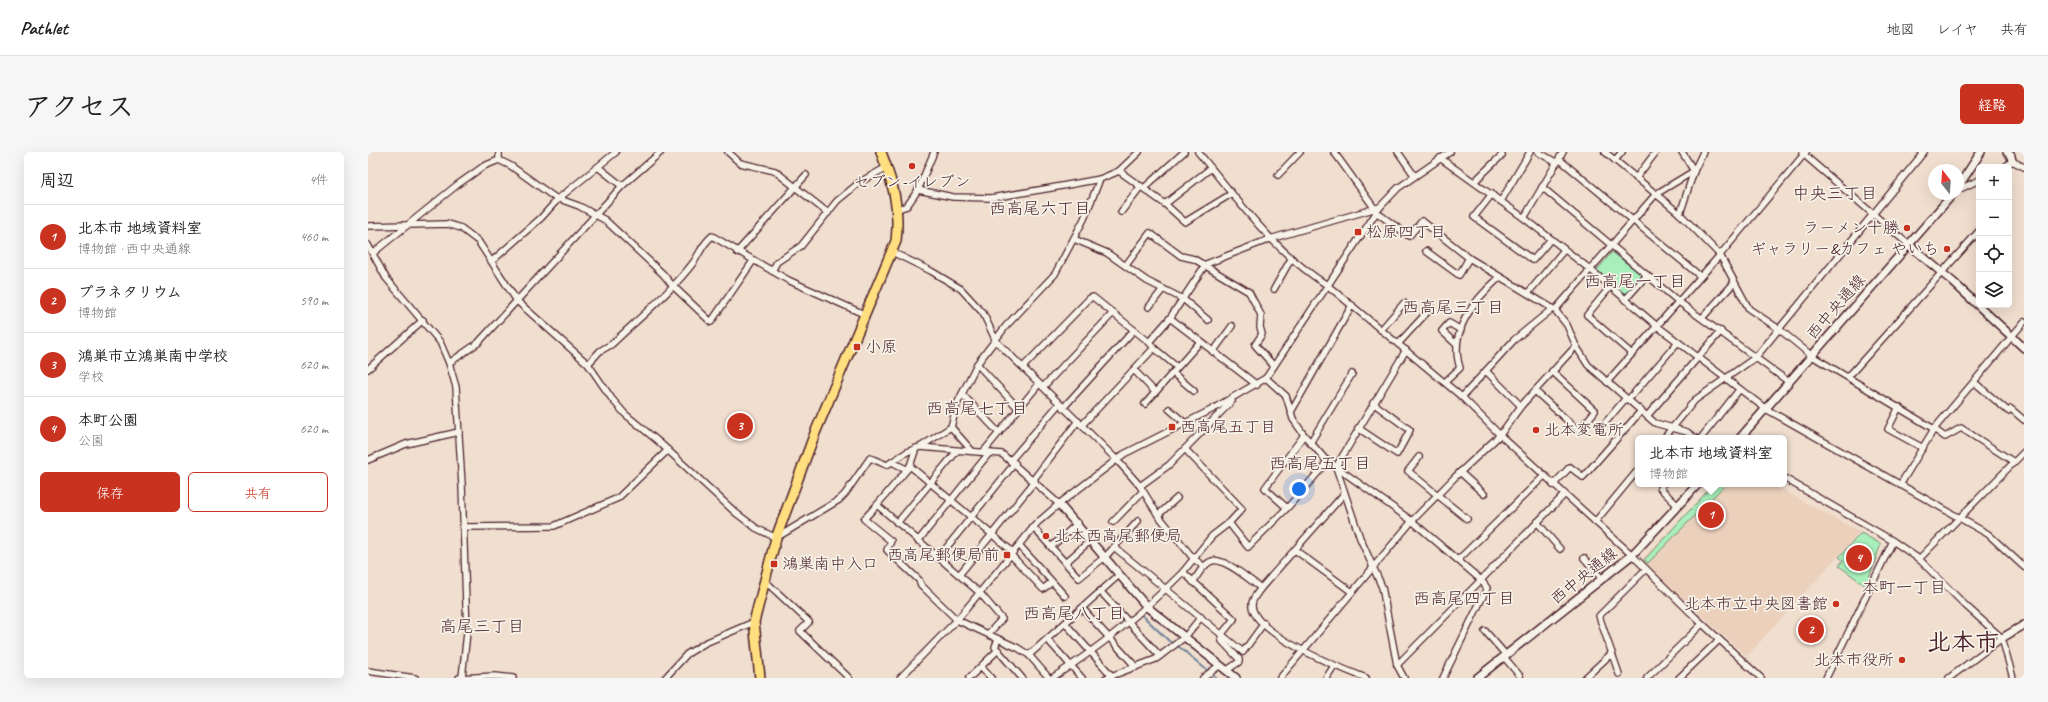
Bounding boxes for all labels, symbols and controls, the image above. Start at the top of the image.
text: Pathlet [20,16,68,40]
text: 地図 [1887,21,1915,38]
text: レイヤ [1937,21,1978,38]
text: 共有 [2000,21,2028,38]
button: 経路 [1960,84,2024,124]
text: アクセス [24,89,134,124]
marker: セブン-イレブン [907,161,917,171]
north arrow [1928,164,1964,200]
map controls [1976,164,2012,308]
button: + [1976,164,2012,200]
text: 周辺 [40,170,74,191]
text: 4件 [309,172,328,188]
place label: セブン-イレブン [853,172,971,192]
district label: 中央三丁目 [1793,183,1878,204]
district label: 西高尾六丁目 [989,198,1091,219]
button: − [1976,200,2012,236]
place label: ラーメン十勝 [1803,218,1899,238]
text: 北本市 地域資料室 [78,219,202,238]
place label: 松原四丁目 [1366,222,1446,242]
marker: ラーメン十勝 [1902,223,1912,233]
marker: 松原四丁目 [1353,227,1363,237]
text: 1 [50,229,56,245]
text: 460 m [300,229,328,245]
button: locate [1976,236,2012,272]
place label: ギャラリー&カフェ やいち [1750,239,1939,259]
text: 博物館 · 西中央通線 [78,241,191,257]
marker: ギャラリー&カフェ やいち [1942,244,1952,254]
street label: 西中央通線 [1802,270,1870,344]
district label: 西高尾一丁目 [1584,271,1686,292]
button: layers [1976,272,2012,308]
text: プラネタリウム [78,283,182,302]
text: 2 [50,293,56,309]
text: 590 m [300,293,328,309]
district label: 西高尾三丁目 [1402,297,1504,318]
text: 博物館 [78,305,117,321]
place label: 小原 [865,337,897,357]
marker: 小原 [852,342,862,352]
text: 鴻巣市立鴻巣南中学校 [78,347,228,366]
text: 3 [50,357,56,373]
text: 620 m [300,357,328,373]
text: 学校 [78,369,104,385]
district label: 西高尾七丁目 [926,398,1028,419]
text: 本町公園 [78,411,138,430]
pin: 3 [727,411,753,441]
place label: 西高尾五丁目 [1180,417,1276,437]
place label: 北本変電所 [1544,420,1624,440]
text: 4 [50,421,56,437]
text: 620 m [300,421,328,437]
marker: 西高尾五丁目 [1167,422,1177,432]
marker: 北本変電所 [1531,425,1541,435]
text: 公園 [78,433,104,449]
popup [1635,435,1787,487]
text: 北本市 地域資料室 [1649,444,1773,463]
district label: 西高尾五丁目 [1269,453,1371,474]
text: 博物館 [1649,466,1688,482]
button: 保存 [40,472,180,512]
button: 共有 [188,472,328,512]
your location [1289,479,1309,499]
pin: 1 [1698,500,1724,530]
place label: 北本西高尾郵便局 [1054,526,1182,546]
marker: 北本西高尾郵便局 [1041,531,1051,541]
street label: 西中央通線 [1547,543,1621,609]
pin: 4 [1846,543,1872,573]
place label: 西高尾郵便局前 [887,545,999,565]
marker: 西高尾郵便局前 [1002,550,1012,560]
place label: 鴻巣南中入口 [782,554,878,574]
marker: 鴻巣南中入口 [769,559,779,569]
district label: 本町一丁目 [1862,577,1947,598]
district label: 西高尾四丁目 [1413,588,1515,609]
place label: 北本市立中央図書館 [1684,594,1828,614]
marker: 北本市立中央図書館 [1831,599,1841,609]
district label: 西高尾八丁目 [1023,603,1125,624]
pin: 2 [1798,615,1824,645]
district label: 高尾三丁目 [440,616,525,637]
district label: 北本市 [1927,627,1999,657]
place label: 北本市役所 [1814,650,1894,670]
marker: 北本市役所 [1897,655,1907,665]

